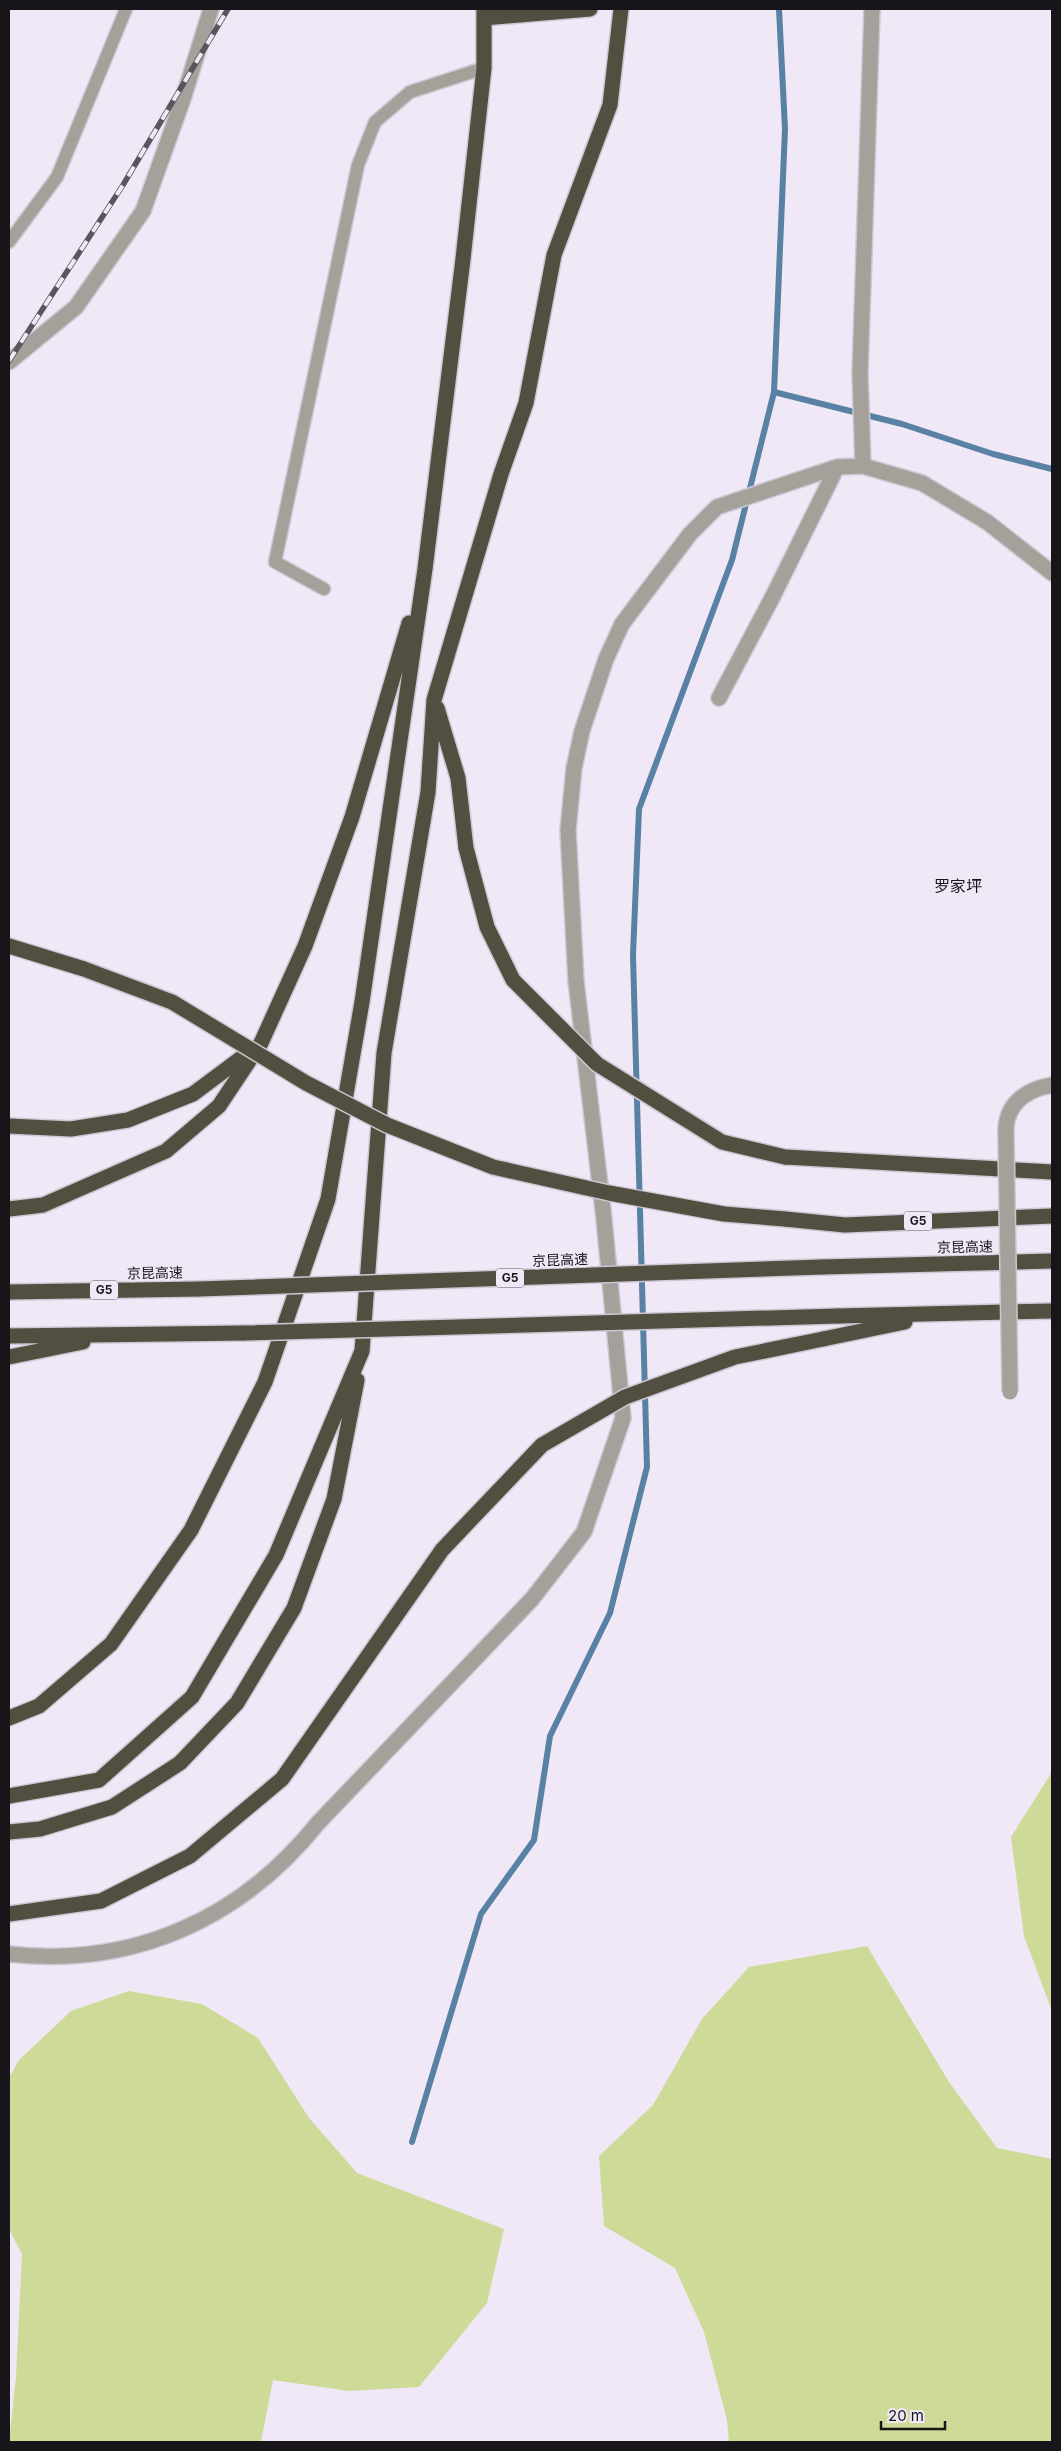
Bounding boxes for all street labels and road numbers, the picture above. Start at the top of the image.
road number: G5 [904,1212,932,1230]
street label: 京昆高速 [937,1238,993,1255]
street label: 京昆高速 [532,1250,588,1269]
street label: 京昆高速 [127,1264,183,1281]
road number: G5 [496,1268,524,1288]
road number: G5 [90,1280,118,1300]

